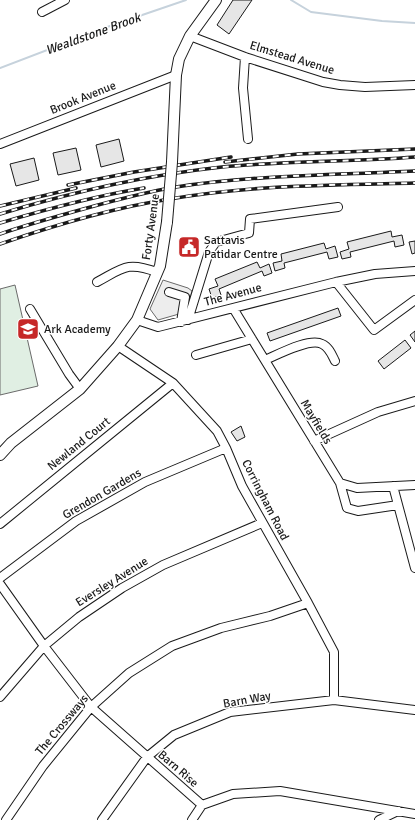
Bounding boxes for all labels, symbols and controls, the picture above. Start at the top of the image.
water label: Wealdstone Brook [43,9,144,59]
street label: Elmstead Avenue [248,38,336,78]
street label: Brook Avenue [48,78,118,118]
street label: Forty Avenue [139,193,163,261]
place label: Sattavis Patidar Centre [204,233,278,262]
public building icon: Sattavis Patidar Centre [176,234,202,260]
street label: The Avenue [203,280,263,310]
school or university icon: Ark Academy [15,316,41,342]
place label: Ark Academy [44,322,111,337]
street label: Mayfields [297,397,335,447]
street label: Newland Court [44,414,114,474]
street label: Corringham Road [238,457,292,543]
street label: Grendon Gardens [60,465,144,523]
street label: Eversley Avenue [73,554,151,610]
street label: Barn Way [222,688,272,712]
street label: The Crossways [32,692,92,758]
street label: Barn Rise [155,747,201,791]

